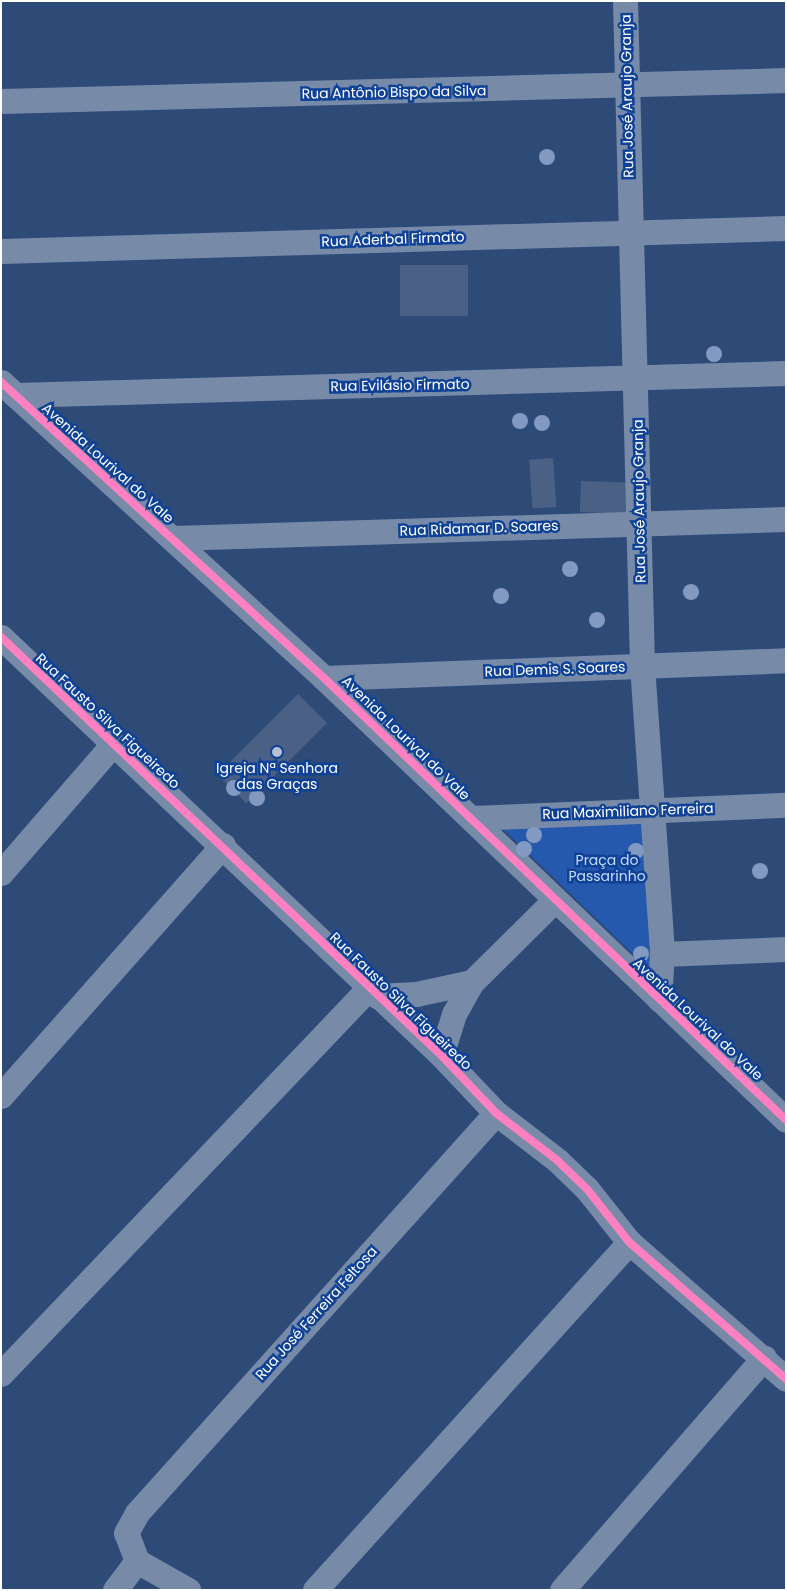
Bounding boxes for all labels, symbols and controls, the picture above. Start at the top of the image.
street label: Rua José Araujo Granja [617,14,637,178]
street label: Rua Antônio Bispo da Silva [301,82,487,102]
street label: Rua Aderbal Firmato [321,228,465,250]
street label: Rua Evilásio Firmato [330,375,470,395]
street label: Avenida Lourival do Vale [39,399,177,527]
street label: Rua José Araujo Granja [629,419,649,583]
street label: Rua Ridamar D. Soares [399,517,559,539]
street label: Rua Fausto Silva Figueiredo [33,650,183,792]
street label: Rua Demis S. Soares [484,658,626,680]
street label: Avenida Lourival do Vale [339,672,473,804]
marker: Igreja Nª Senhora das Graças [271,746,283,758]
place label: Igreja Nª Senhora das Graças [216,760,338,792]
street label: Rua Maximiliano Ferreira [542,800,714,822]
park label: Praça do Passarinho [568,852,646,884]
street label: Rua Fausto Silva Figueiredo [327,929,475,1073]
street label: Avenida Lourival do Vale [630,954,766,1084]
street label: Rua José Ferreira Feltosa [252,1243,380,1383]

